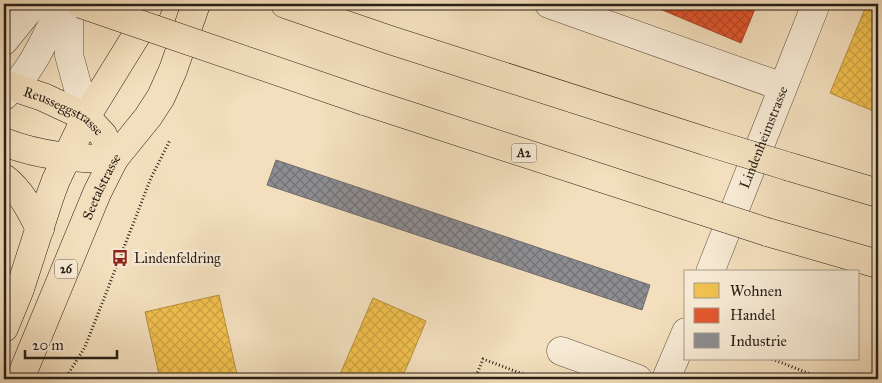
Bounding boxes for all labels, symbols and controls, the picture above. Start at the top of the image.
street label: Reusseggstrasse [21,83,107,139]
street label: Lindenheimstrasse [736,84,792,191]
road number: A2 [512,144,536,162]
street label: Seetalstrasse [79,150,125,222]
bus stop icon: Lindenfeldring [110,248,130,268]
place label: Lindenfeldring [134,250,221,267]
road number: 26 [55,260,77,278]
legend [684,270,860,360]
text: Wohnen [730,282,782,300]
text: Handel [730,306,776,324]
scale bar [25,328,118,360]
text: Industrie [730,332,787,350]
text: 20 m [32,336,64,354]

